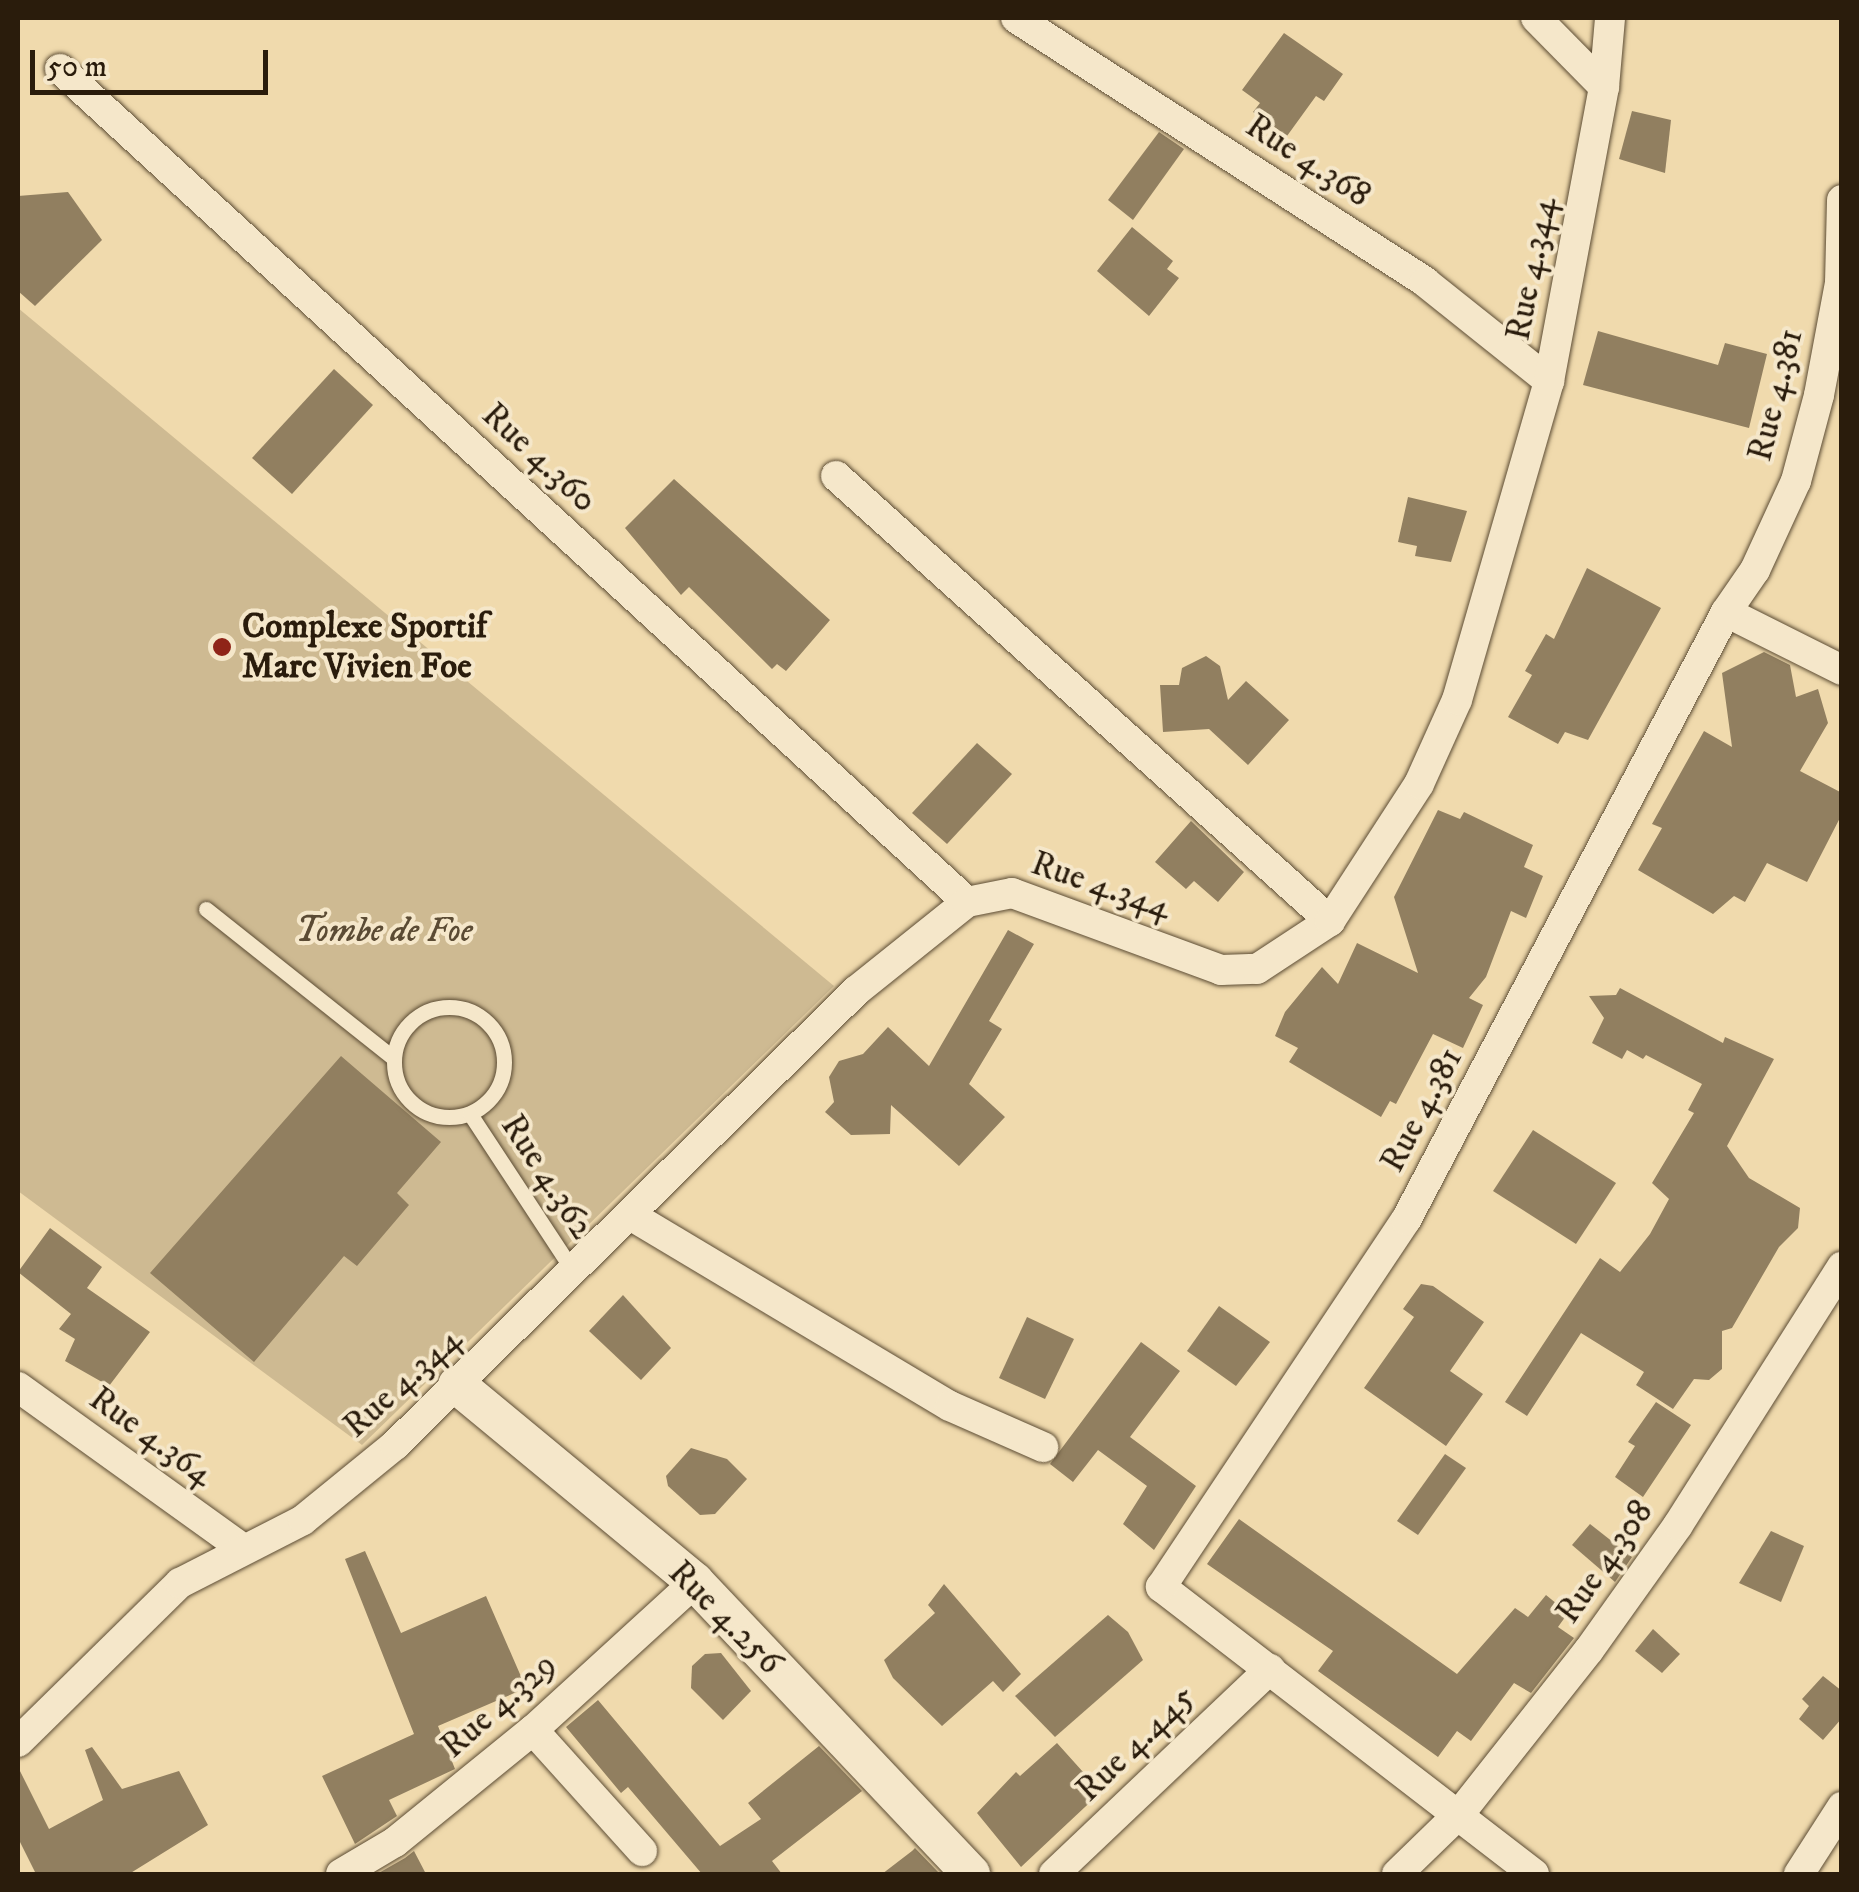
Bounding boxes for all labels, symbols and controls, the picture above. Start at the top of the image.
scale bar [35,30,272,92]
text: 50 m [47,49,107,86]
street label: Rue 4.368 [1238,105,1378,217]
street label: Rue 4.344 [1498,194,1566,344]
street label: Rue 4.381 [1739,324,1813,466]
street label: Rue 4.360 [473,394,605,522]
place label: Complexe Sportif Marc Vivien Foe [242,606,487,688]
marker: Complexe Sportif Marc Vivien Foe [211,636,233,658]
street label: Rue 4.344 [1026,843,1176,929]
park label: Tombe de Foe [295,910,473,952]
street label: Rue 4.381 [1372,1041,1472,1179]
street label: Rue 4.362 [491,1107,603,1247]
street label: Rue 4.344 [335,1319,471,1447]
street label: Rue 4.364 [81,1378,221,1496]
street label: Rue 4.308 [1547,1492,1663,1632]
street label: Rue 4.256 [659,1552,791,1684]
street label: Rue 4.329 [433,1645,565,1767]
street label: Rue 4.445 [1068,1677,1204,1811]

